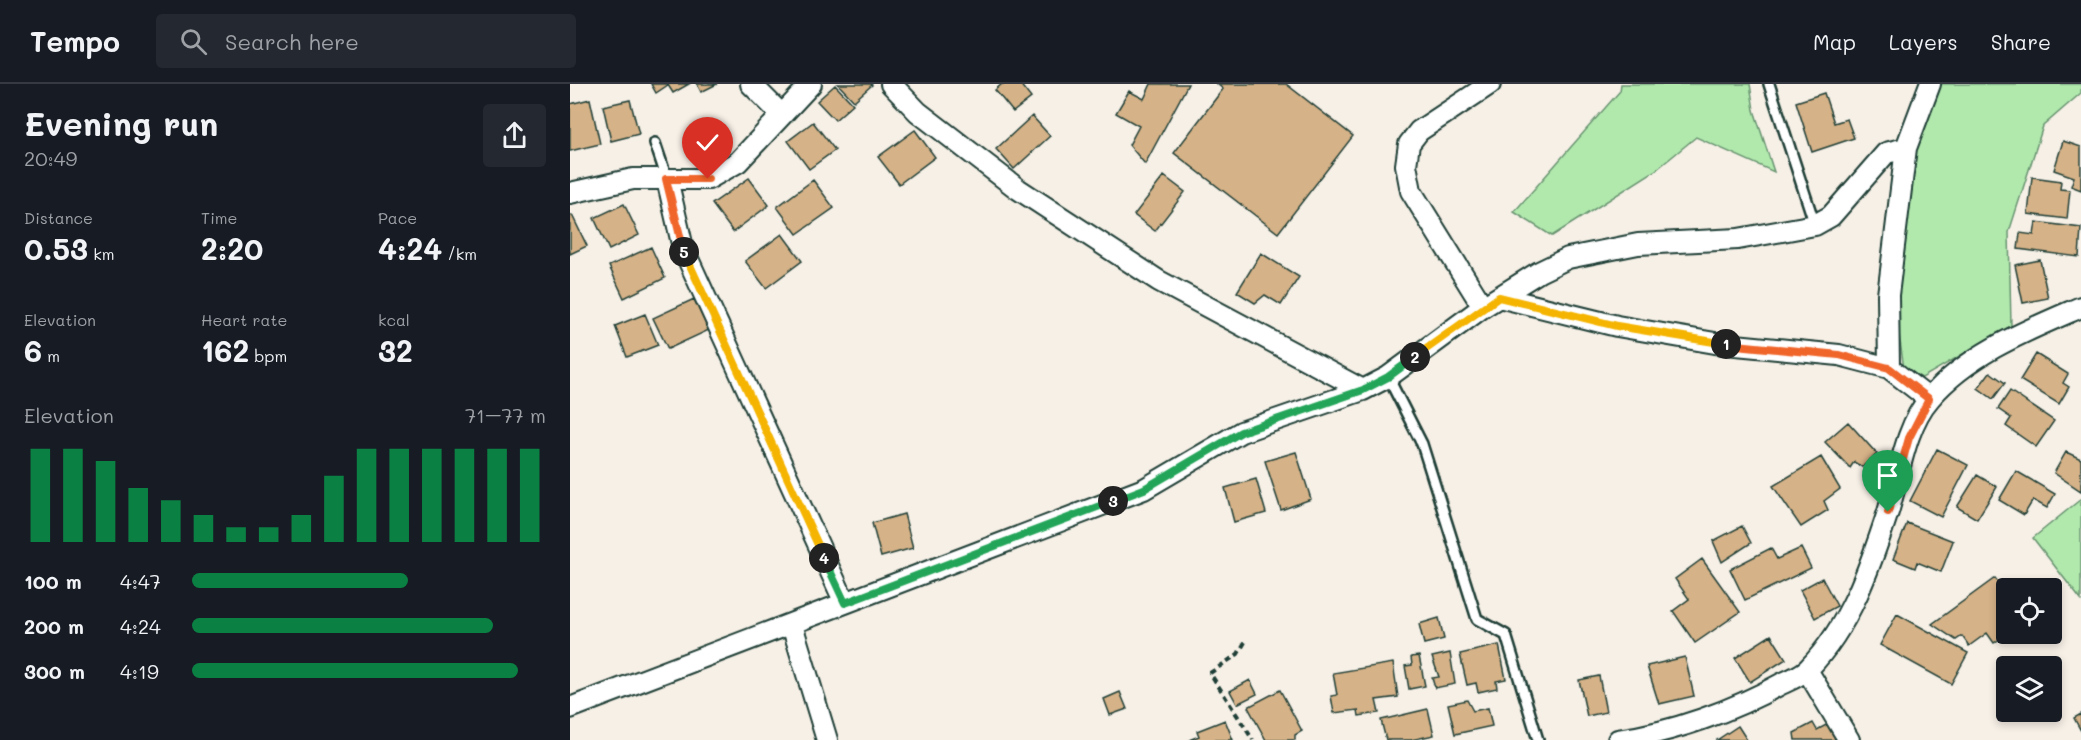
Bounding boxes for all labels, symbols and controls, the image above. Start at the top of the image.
search box [156,14,576,68]
text: Tempo [30,23,120,59]
icon: search [177,25,210,58]
text: Search here [225,27,359,56]
text: Map [1813,28,1856,55]
text: Layers [1889,28,1958,55]
text: Share [1991,28,2051,55]
text: Evening run [24,101,218,144]
button: share [483,104,546,167]
pin [682,117,733,179]
icon: check [691,126,724,159]
text: 20:49 [24,145,77,171]
text: Distance [24,207,93,228]
text: Time [201,207,237,228]
text: Pace [378,207,417,228]
text: 0.53 [24,228,88,268]
text: 2:20 [201,228,263,268]
text: 4:24 [378,228,442,268]
pin: 5 [669,237,699,267]
text: 5 [679,241,689,262]
text: km [88,243,114,264]
text: /km [442,243,477,264]
text: Elevation [24,309,96,330]
text: Heart rate [201,309,287,330]
text: kcal [378,309,410,330]
pin: 1 [1711,329,1741,359]
text: 6 [24,330,42,370]
text: 162 [201,330,249,370]
text: 32 [378,330,413,370]
text: 1 [1722,333,1730,354]
pin: 2 [1400,342,1430,372]
text: m [42,345,60,366]
text: bpm [249,345,287,366]
text: 2 [1411,346,1419,367]
text: Elevation [24,402,114,428]
text: 71–77 m [465,402,546,428]
pin [1862,450,1913,512]
icon: arrive [1871,459,1904,492]
pin: 3 [1098,486,1128,516]
text: 3 [1108,490,1118,511]
pin: 4 [809,543,839,573]
text: 4 [819,547,829,568]
text: 100 m [24,568,82,594]
text: 4:47 [120,568,161,594]
map controls [1996,578,2062,722]
button: locate [1996,578,2062,644]
text: 200 m [24,613,84,639]
text: 4:24 [120,613,161,639]
button: layers [1996,656,2062,722]
text: 300 m [24,658,85,684]
text: 4:19 [120,658,159,684]

